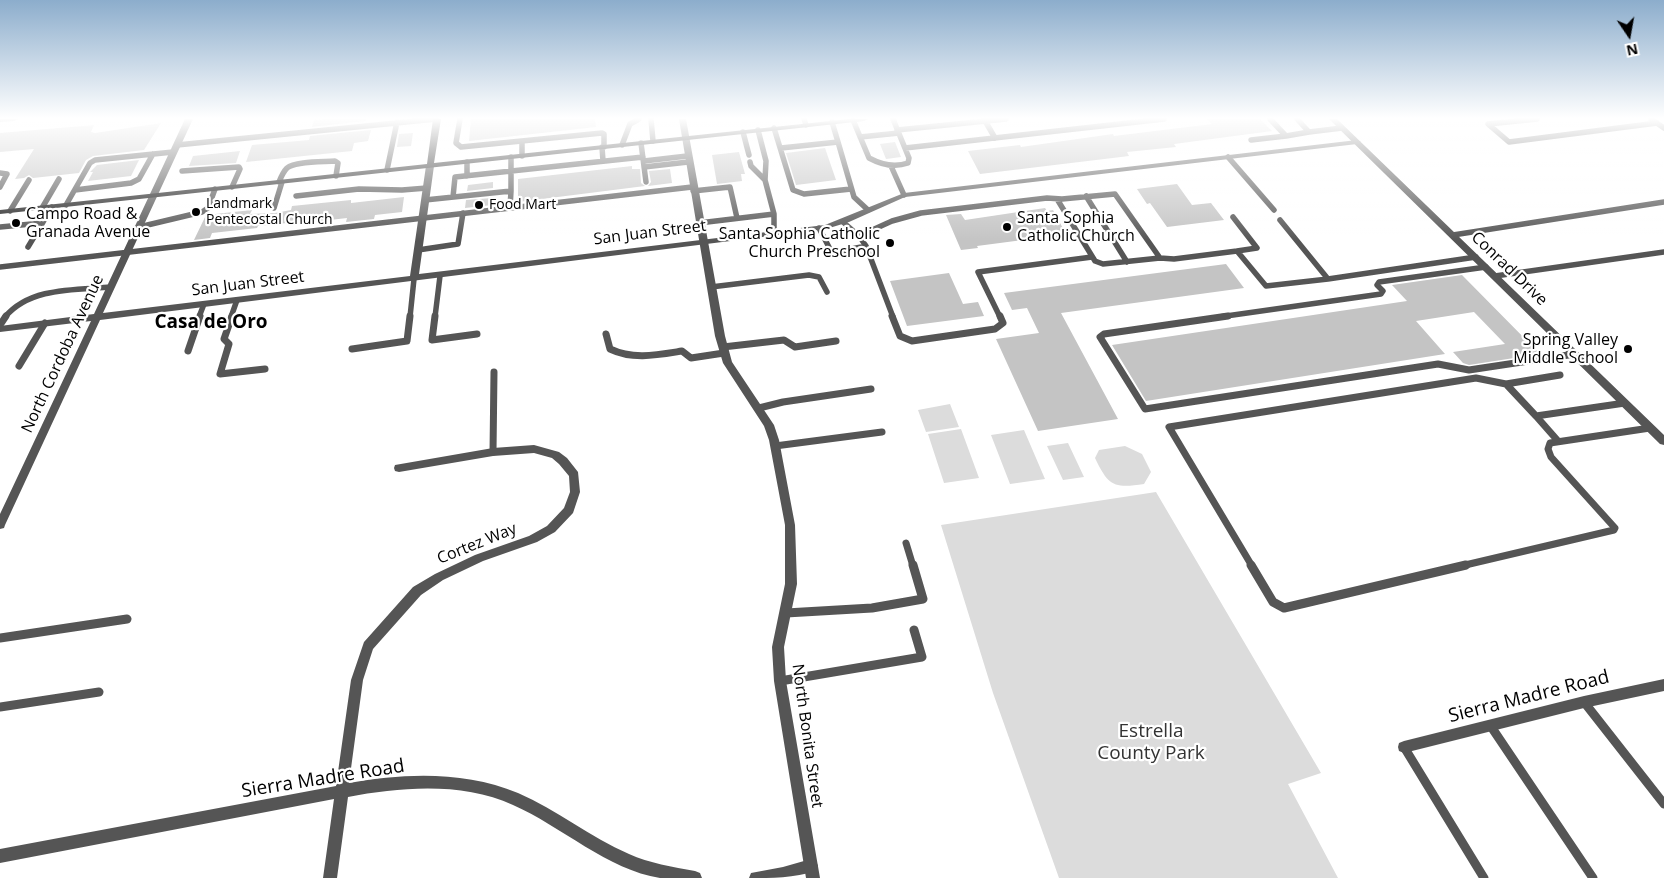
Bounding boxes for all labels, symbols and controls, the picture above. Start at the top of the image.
north arrow [1604,10,1654,60]
text: N [1625,40,1640,61]
place label: Landmark Pentecostal Church [206,196,332,228]
place label: Food Mart [489,197,556,213]
marker: Food Mart [473,199,485,211]
place label: Campo Road & Granada Avenue [26,204,150,242]
marker: Landmark Pentecostal Church [190,206,202,218]
place label: Santa Sophia Catholic Church [1017,208,1135,246]
marker: Campo Road & Granada Avenue [10,217,22,229]
street label: San Juan Street [593,217,707,249]
marker: Santa Sophia Catholic Church [1001,221,1013,233]
place label: Santa Sophia Catholic Church Preschool [719,224,880,262]
street label: Conrad Drive [1467,228,1551,310]
marker: Santa Sophia Catholic Church Preschool [884,237,896,249]
street label: San Juan Street [191,268,305,300]
street label: North Cordoba Avenue [18,272,108,436]
district label: Casa de Oro [154,312,268,334]
place label: Spring Valley Middle School [1513,330,1618,368]
marker: Spring Valley Middle School [1622,343,1634,355]
street label: Cortez Way [434,519,520,569]
street label: North Bonita Street [787,663,827,809]
street label: Sierra Madre Road [1446,666,1612,728]
park label: Estrella County Park [1097,721,1205,765]
street label: Sierra Madre Road [240,755,406,803]

